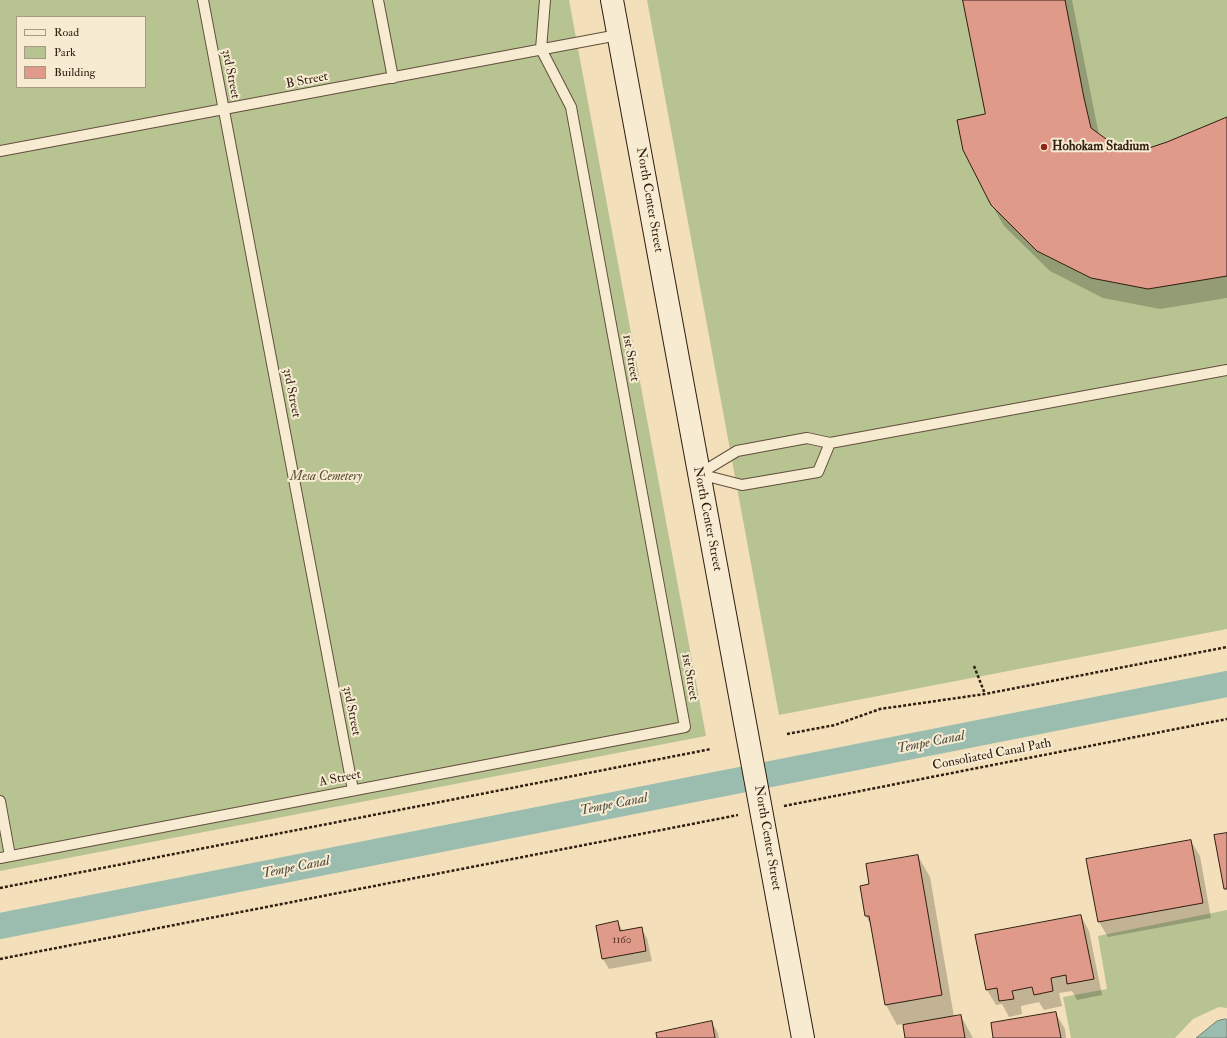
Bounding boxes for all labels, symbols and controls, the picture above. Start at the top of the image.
legend [16,16,146,88]
text: Road [54,25,79,40]
text: Park [54,45,76,60]
street label: 3rd Street [218,48,242,100]
text: Building [54,65,95,80]
street label: B Street [285,69,329,93]
place label: Hohokam Stadium [1052,139,1149,155]
marker: Hohokam Stadium [1039,142,1049,152]
street label: North Center Street [632,146,666,254]
street label: 1st Street [618,333,642,383]
street label: 3rd Street [279,367,303,419]
street label: North Center Street [689,465,725,573]
park label: Mesa Cemetery [290,469,362,485]
street label: 1st Street [677,652,701,702]
street label: 3rd Street [339,685,363,737]
water label: Tempe Canal [896,728,966,758]
street label: Consoliated Canal Path [931,736,1053,774]
street label: A Street [318,767,362,791]
street label: North Center Street [750,784,784,892]
water label: Tempe Canal [579,790,649,820]
water label: Tempe Canal [261,853,331,883]
house number: 1160 [613,934,631,948]

